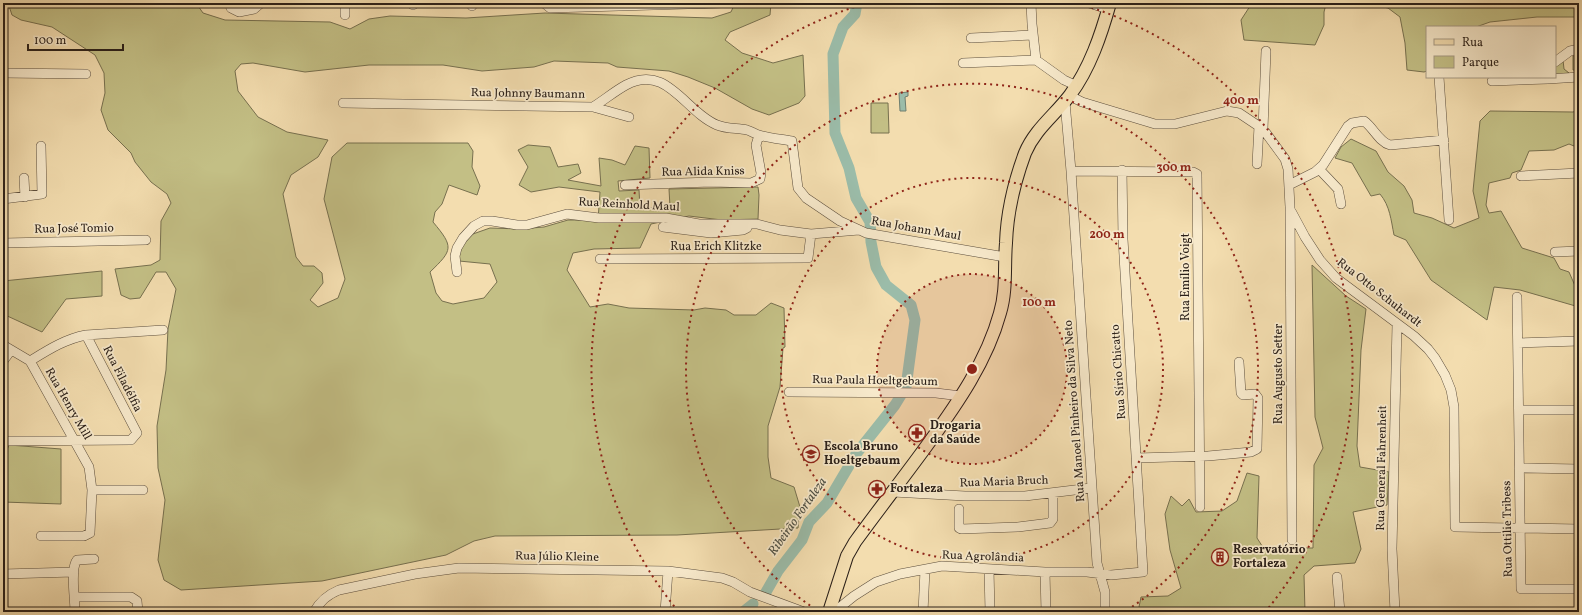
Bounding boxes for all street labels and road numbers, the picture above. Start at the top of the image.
street label: Rua Johnny Baumann [471,85,585,103]
street label: Rua Alida Kniss [661,163,745,181]
street label: Rua Reinhold Maul [578,194,680,216]
street label: Rua Johann Maul [870,213,963,245]
street label: Rua José Tomio [34,220,114,238]
street label: Rua Emílio Voigt [1178,233,1194,321]
street label: Rua Erich Klitzke [670,239,762,255]
street label: Rua Otto Schuhardt [1333,255,1425,331]
street label: Rua Manoel Pinheiro da Silva Neto [1061,319,1089,503]
street label: Rua Sírio Chicatto [1108,324,1130,420]
street label: Rua Augusto Setter [1271,324,1287,424]
street label: Rua Filadélfia [98,343,146,415]
street label: Rua Henry Mill [41,365,95,443]
street label: Rua Paula Hoeltgebaum [812,372,938,390]
street label: Rua General Fahrenheit [1373,405,1391,531]
street label: Rua Maria Bruch [959,472,1049,492]
street label: Rua Ottilie Tribess [1499,481,1517,577]
street label: Rua Júlio Kleine [515,548,599,566]
street label: Rua Agrolândia [942,548,1024,566]

